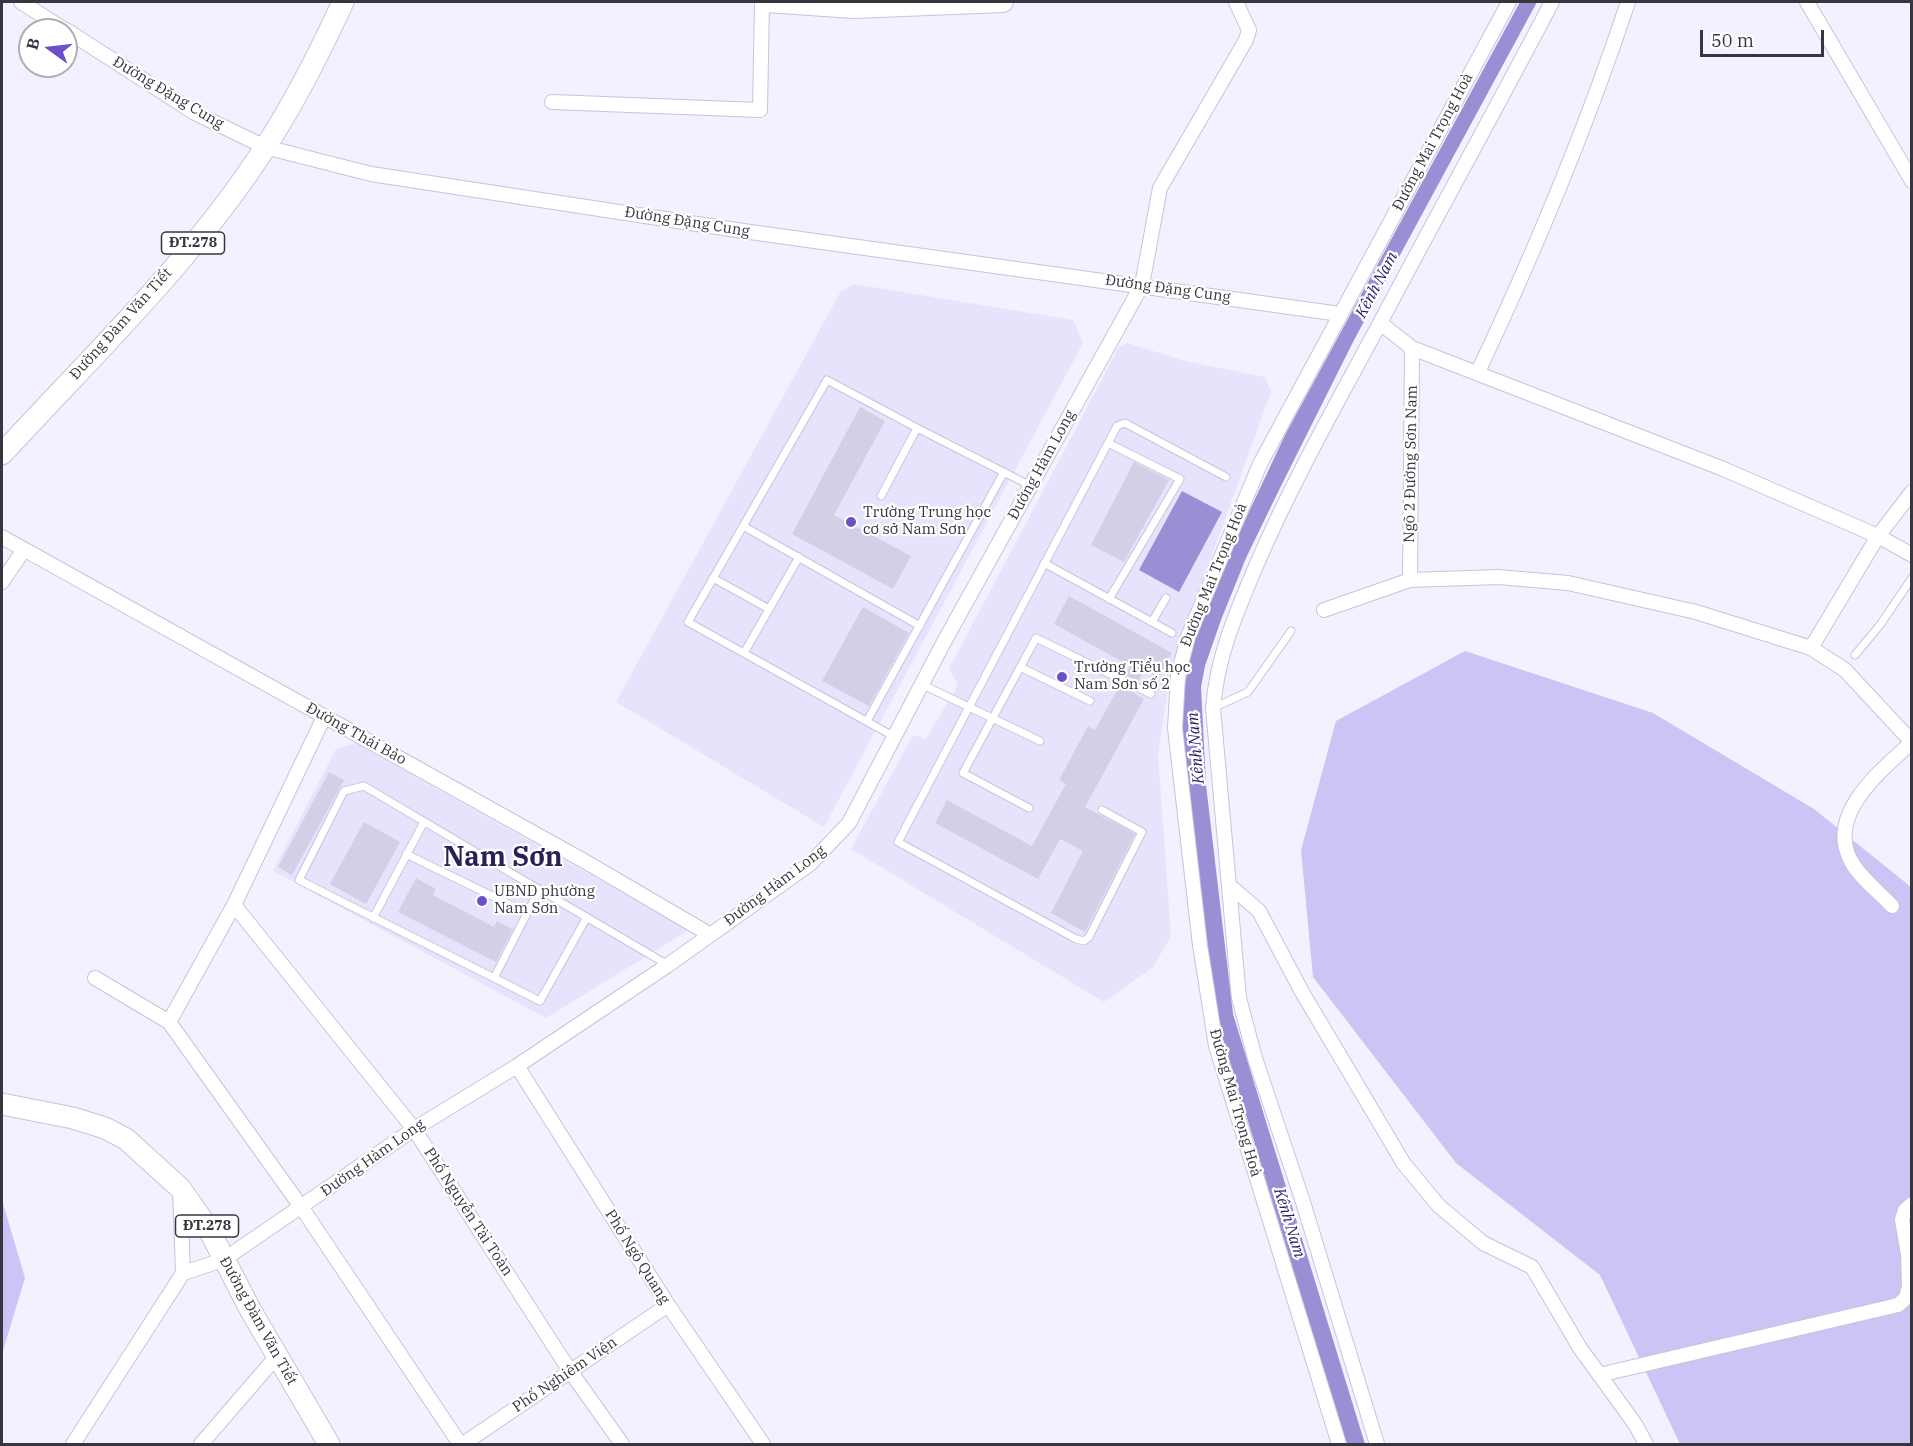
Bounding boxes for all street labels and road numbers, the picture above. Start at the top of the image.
street label: Đường Đặng Cung [109,53,227,133]
street label: Đường Mai Trọng Hoà [1389,70,1477,214]
street label: Đường Đặng Cung [623,203,751,241]
road number: ĐT.278 [162,232,224,254]
street label: Đường Đàm Văn Tiết [66,264,176,384]
street label: Đường Đặng Cung [1104,271,1232,307]
street label: Ngõ 2 Đường Sơn Nam [1401,385,1421,543]
street label: Đường Hàm Long [1004,407,1080,523]
street label: Đường Mai Trọng Hoà [1177,500,1251,650]
street label: Đường Thái Bảo [303,699,409,769]
street label: Đường Hàm Long [721,842,829,930]
street label: Đường Mai Trọng Hoà [1205,1027,1265,1179]
street label: Đường Hàm Long [318,1116,428,1200]
street label: Phố Nguyễn Tài Toàn [420,1144,516,1280]
street label: Phố Ngô Quang [601,1206,673,1308]
road number: ĐT.278 [176,1215,238,1237]
street label: Đường Đàm Văn Tiết [215,1254,301,1388]
street label: Phố Nghiêm Viện [509,1333,621,1417]

